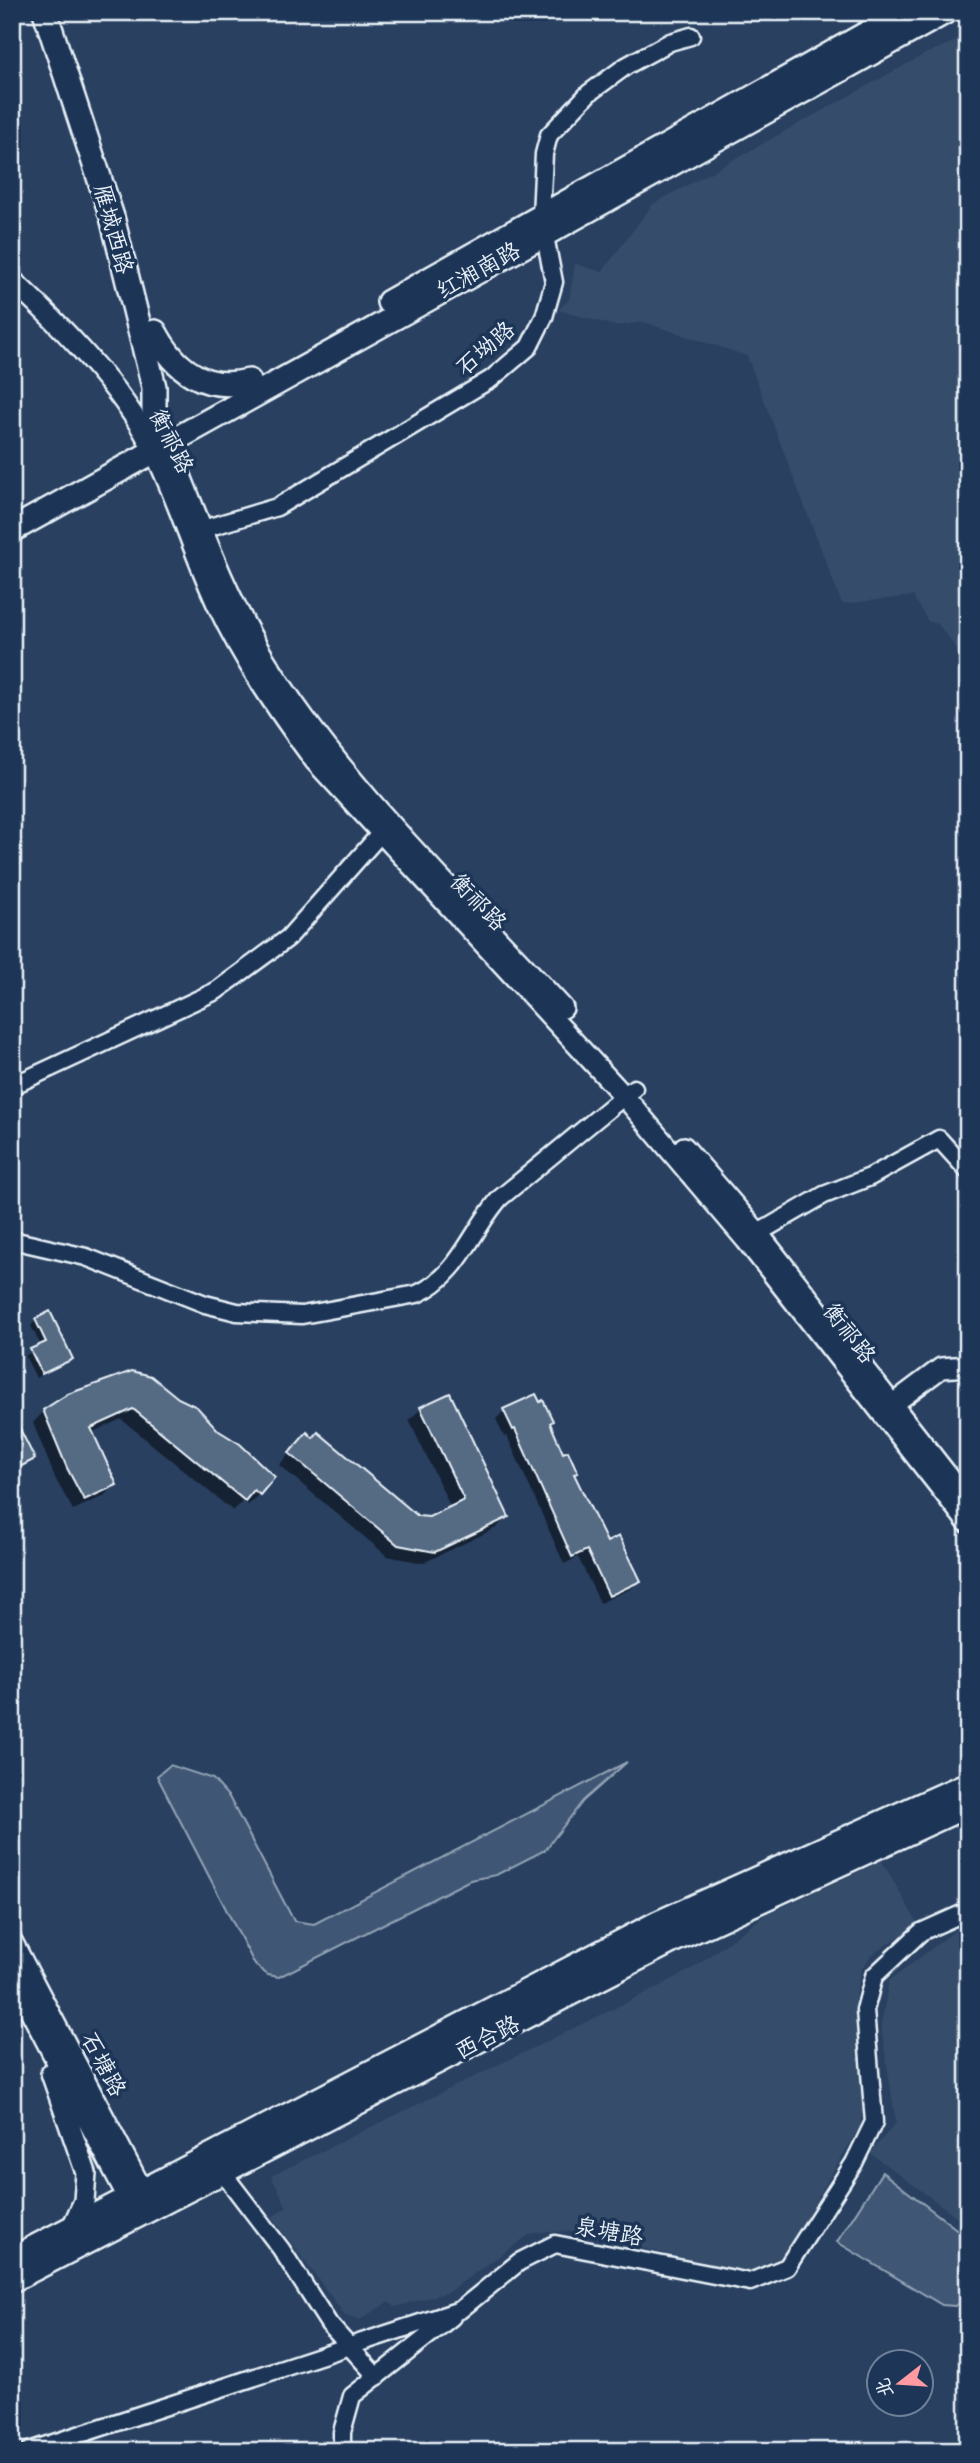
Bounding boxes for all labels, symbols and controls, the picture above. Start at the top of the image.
street label: 雁城西路 [88,181,139,277]
street label: 红湘南路 [431,235,526,305]
street label: 石坳路 [450,315,521,382]
street label: 衡祁路 [143,404,200,479]
street label: 衡祁路 [444,867,513,937]
street label: 衡祁路 [817,1297,882,1369]
street label: 西合路 [450,2009,525,2066]
street label: 石塘路 [75,2027,133,2102]
street label: 泉塘路 [572,2211,645,2252]
north arrow [864,2348,934,2418]
text: 北 [870,2375,899,2400]

